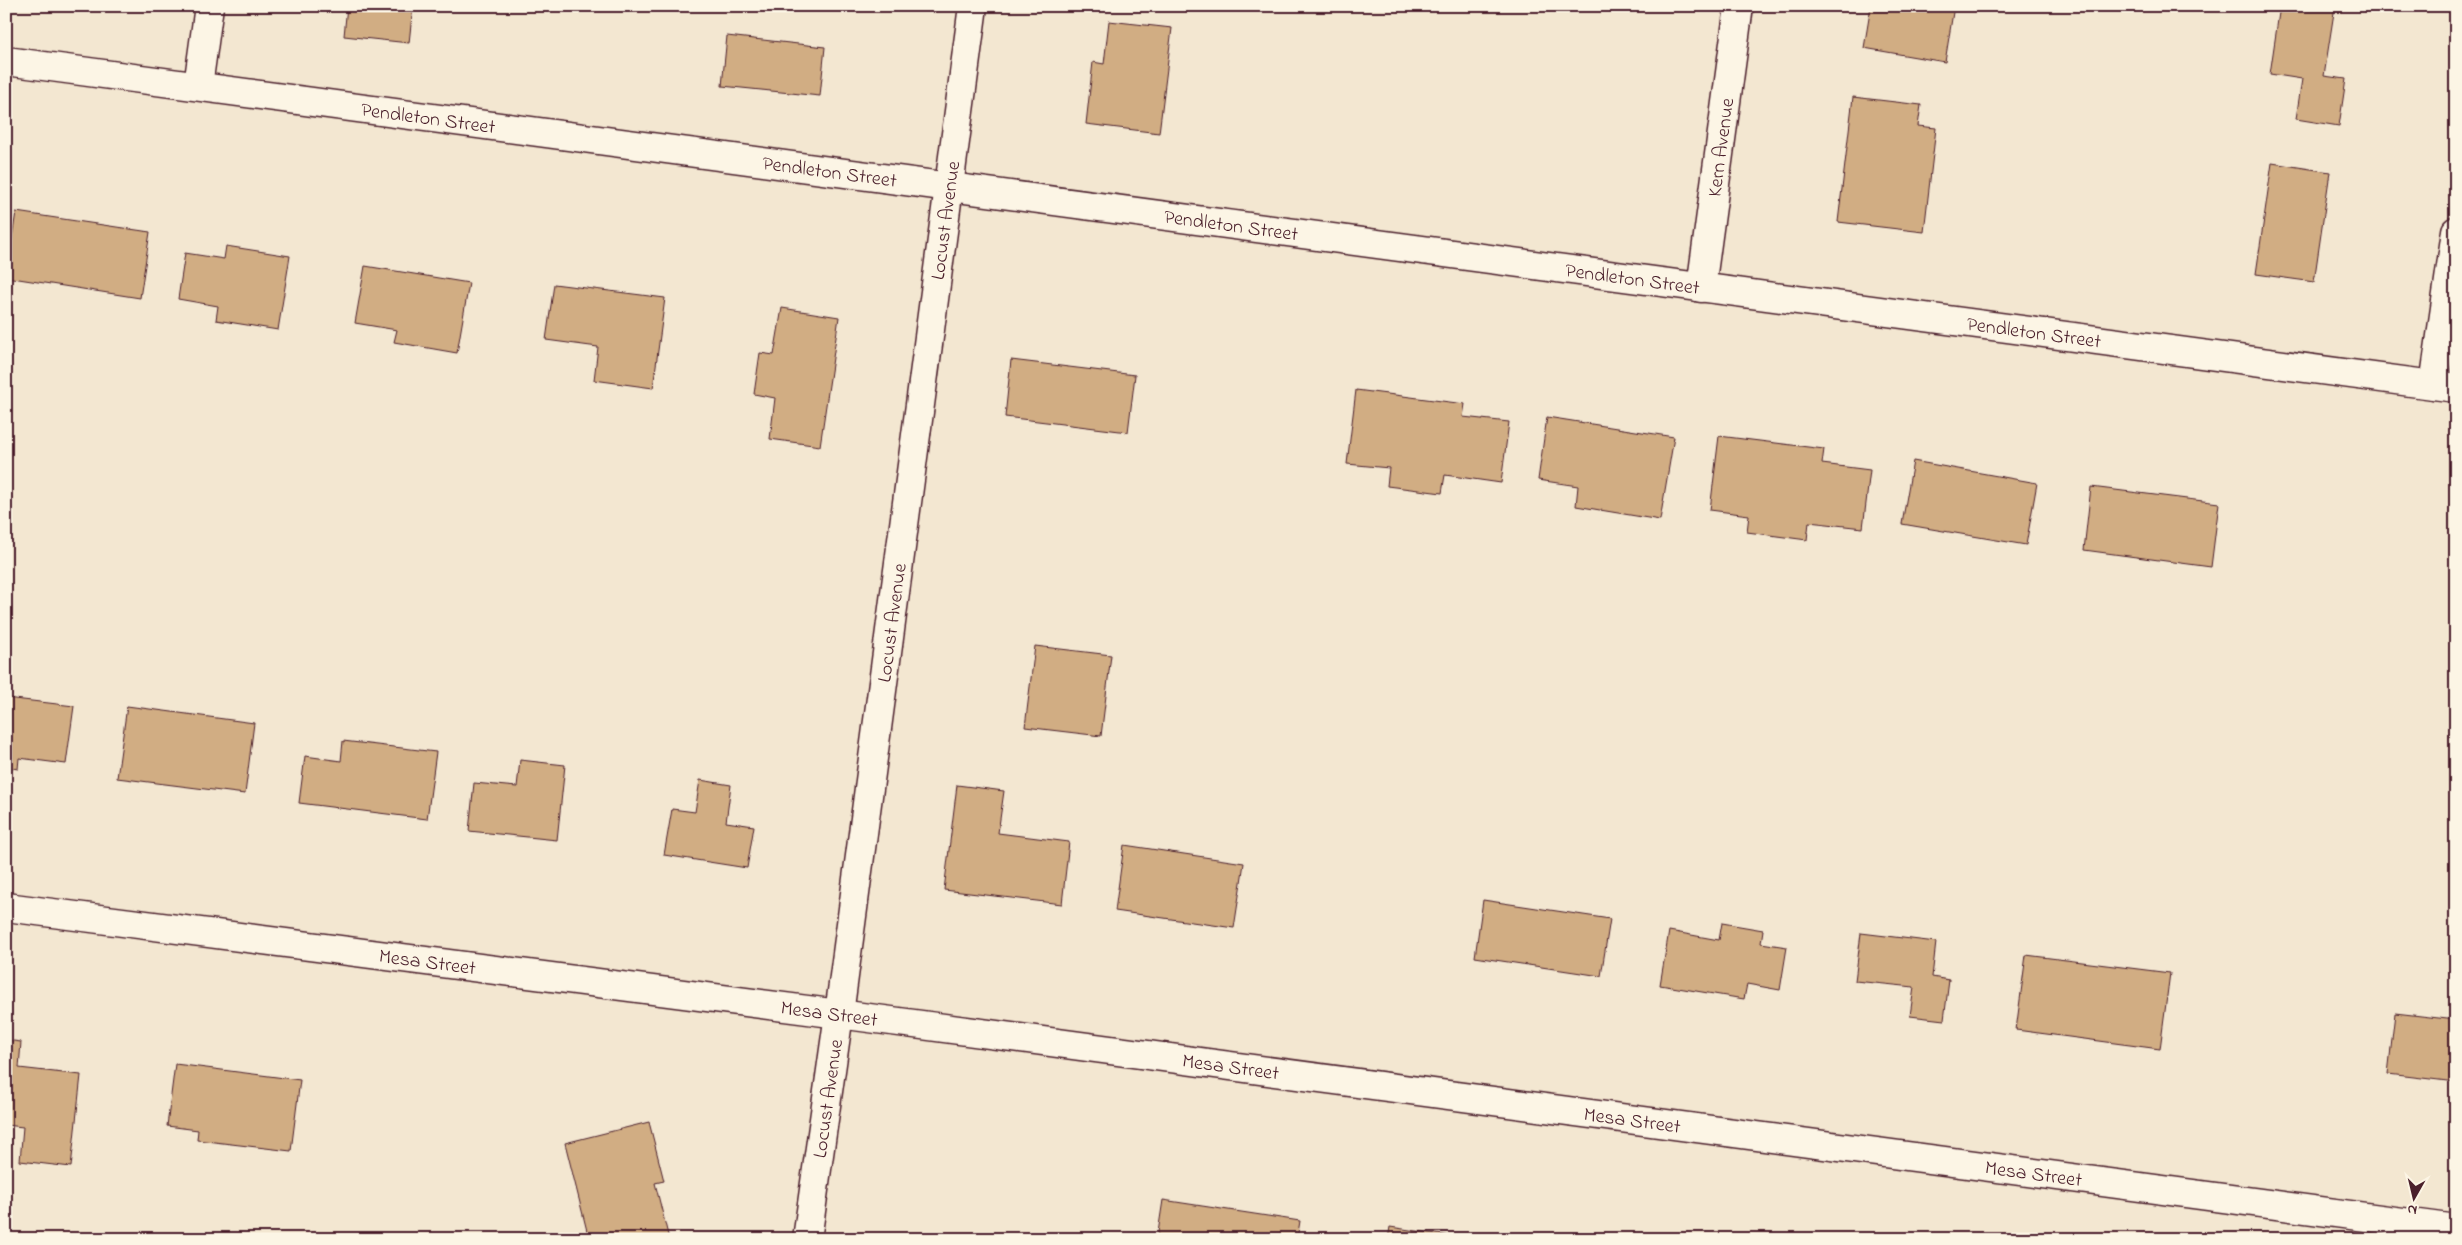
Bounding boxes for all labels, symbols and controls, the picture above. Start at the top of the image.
street label: Kern Avenue [1701,96,1743,199]
street label: Pendleton Street [359,97,497,143]
street label: Pendleton Street [760,150,899,197]
street label: Locust Avenue [925,159,969,282]
street label: Pendleton Street [1162,204,1300,250]
street label: Pendleton Street [1563,257,1701,304]
street label: Pendleton Street [1965,311,2103,358]
street label: Locust Avenue [871,562,916,684]
street label: Mesa Street [377,943,478,984]
street label: Mesa Street [779,995,879,1036]
street label: Locust Avenue [807,1037,852,1160]
street label: Mesa Street [1180,1048,1281,1089]
street label: Mesa Street [1582,1101,1682,1143]
street label: Mesa Street [1983,1155,2084,1196]
north arrow [2390,1172,2440,1222]
text: N [2406,1198,2419,1220]

